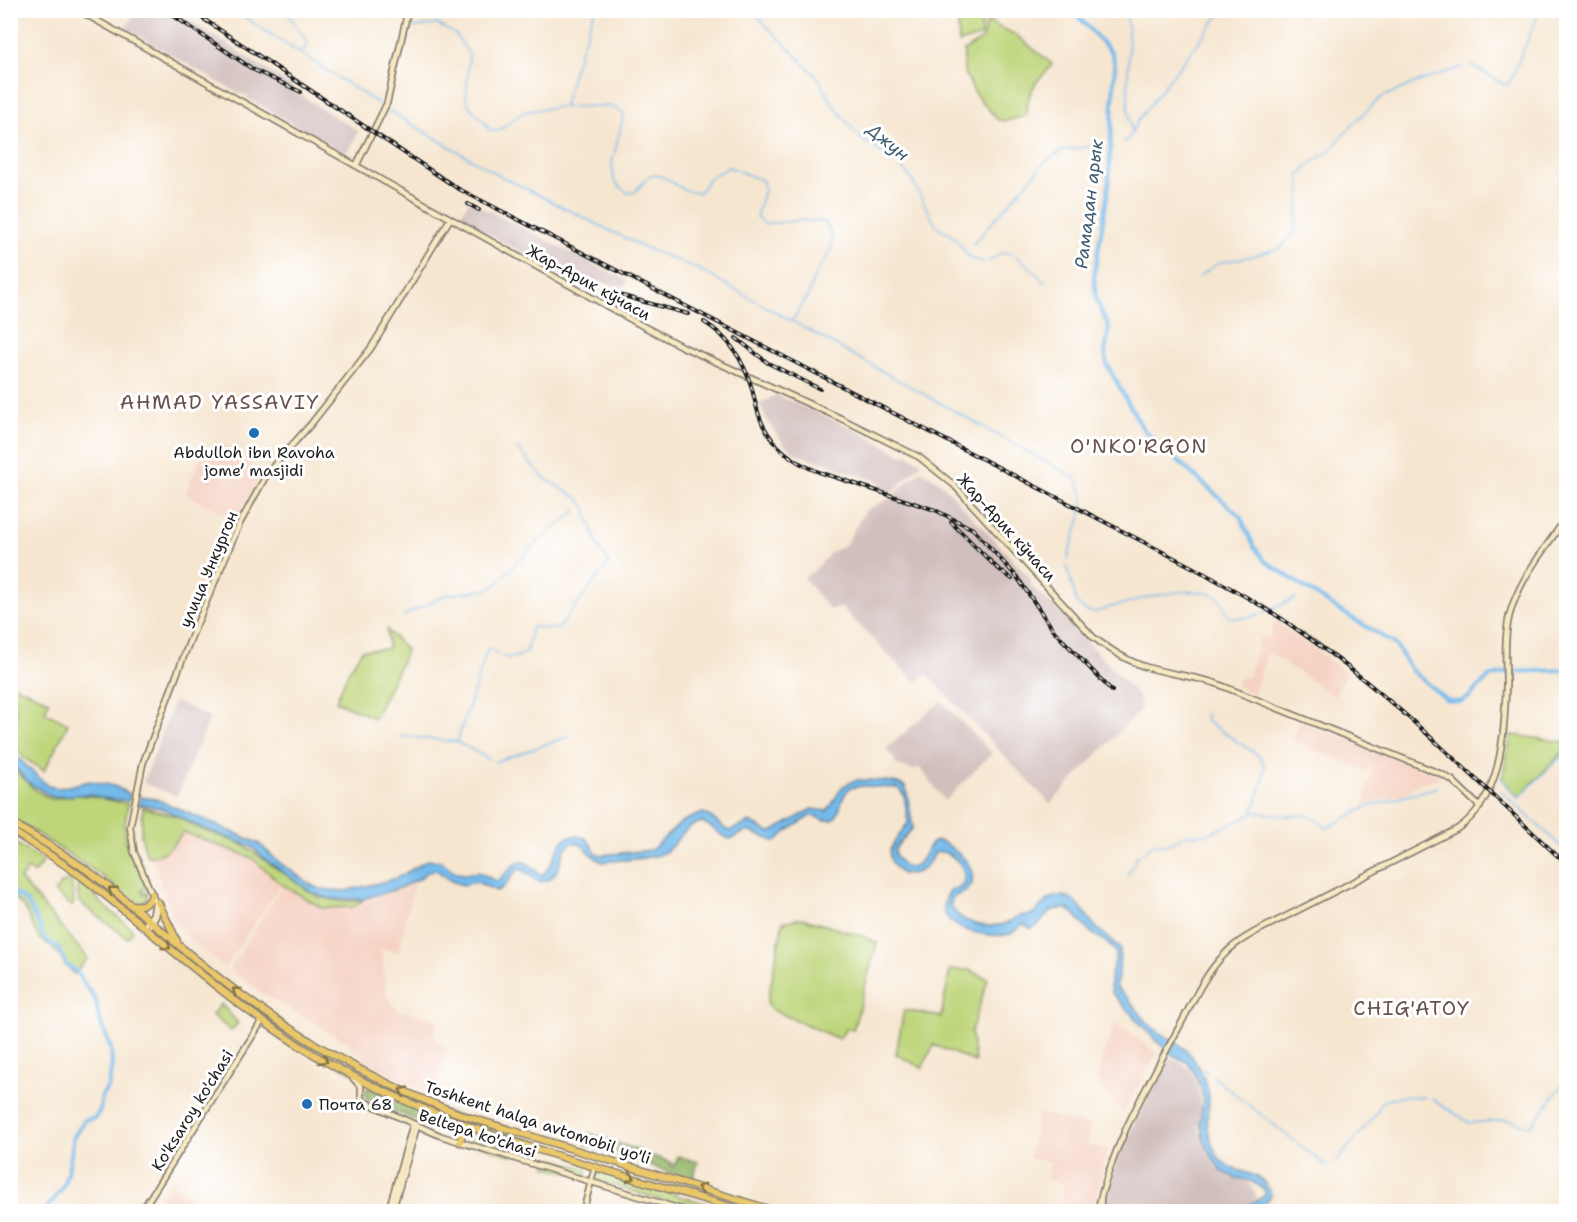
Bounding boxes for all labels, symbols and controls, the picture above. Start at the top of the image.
water label: Джун [861,117,914,167]
water label: Рамадан арык [1069,138,1109,270]
street label: Жар-Арик кўчаси [523,240,654,325]
district label: AHMAD YASSAVIY [120,389,320,415]
marker: Abdulloh ibn Ravoha jome’ masjidi [247,426,261,440]
district label: O'NKO'RGON [1070,433,1208,459]
place label: Abdulloh ibn Ravoha jome’ masjidi [173,442,335,481]
street label: Жар-Арик кўчаси [953,469,1061,586]
street label: улица Ункургон [174,508,242,631]
one-way arrow [108,886,119,897]
one-way arrow [160,939,171,950]
one-way arrow [232,988,243,999]
district label: CHIG'ATOY [1353,995,1471,1021]
street label: Ko'ksaroy ko'chasi [147,1046,238,1175]
one-way arrow [318,1053,328,1064]
street label: Toshkent halqa avtomobil yo'li [422,1076,653,1169]
one-way arrow [399,1086,410,1098]
place label: Почта 68 [319,1094,392,1115]
marker: Почта 68 [300,1097,314,1111]
street label: Beltepa ko'chasi [416,1105,539,1162]
one-way arrow [625,1170,636,1182]
one-way arrow [697,1183,707,1196]

